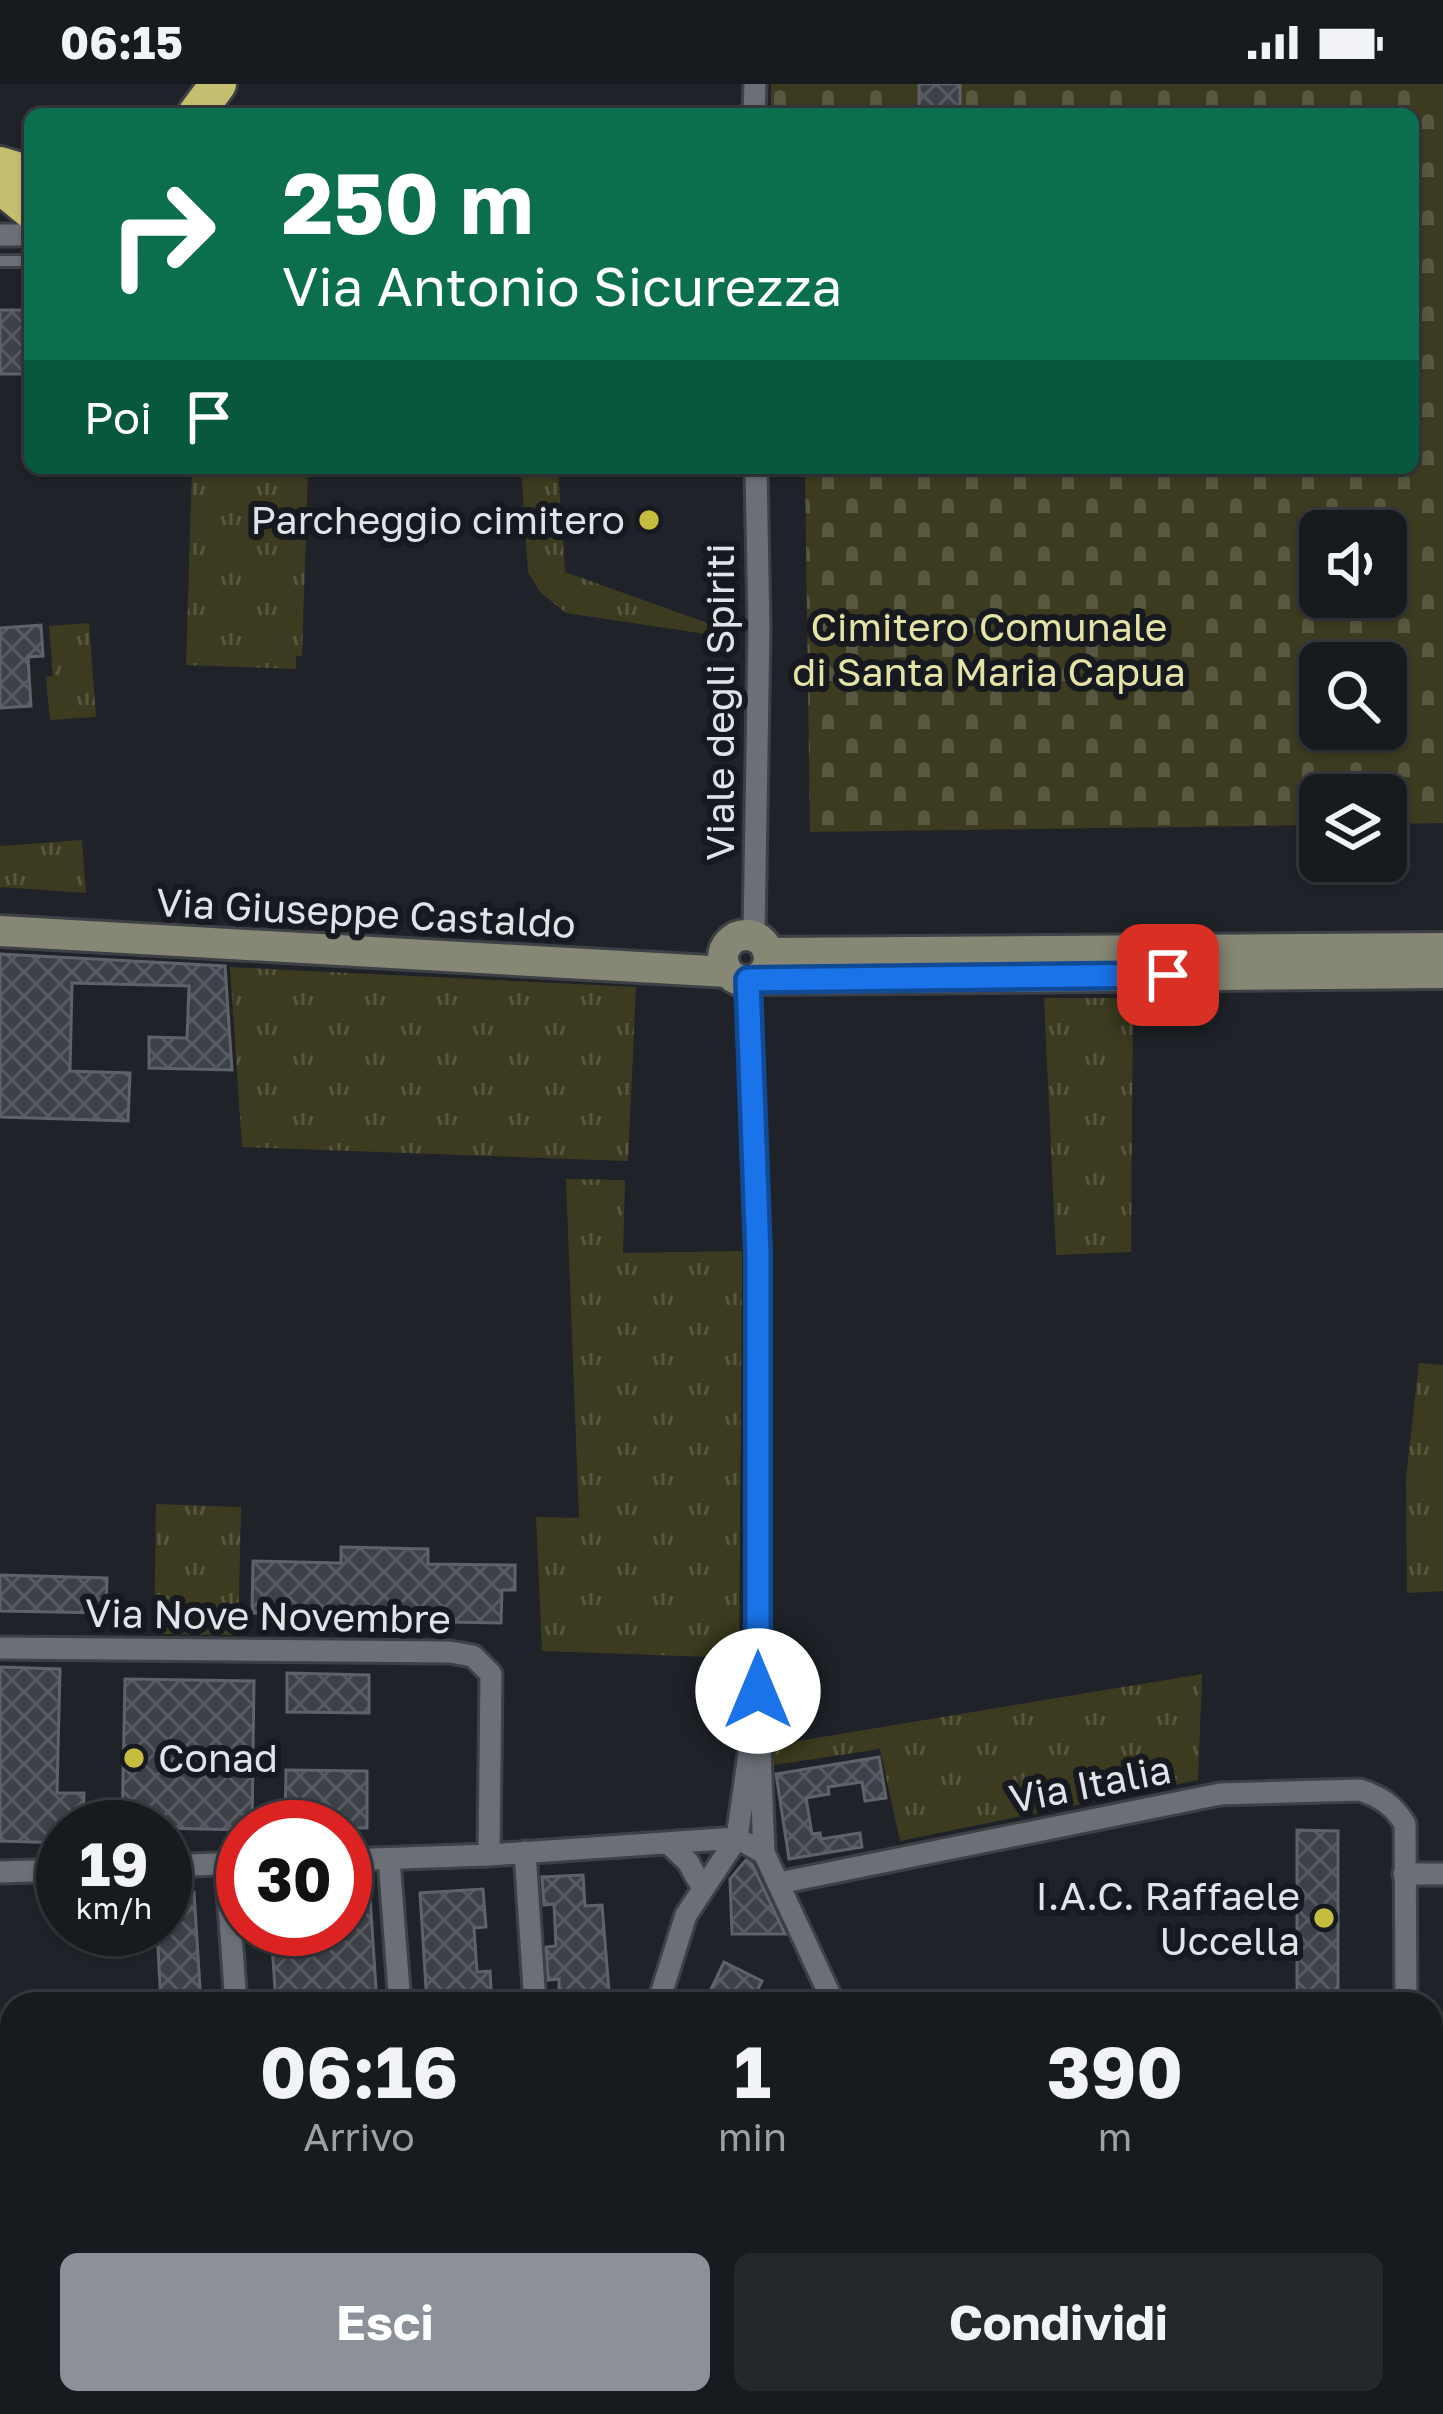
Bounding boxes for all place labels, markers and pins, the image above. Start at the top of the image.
place label: Parcheggio cimitero [250,496,625,543]
marker: Parcheggio cimitero [636,507,662,533]
pin [1117,924,1219,1026]
place label: Conad [158,1734,278,1781]
marker: Conad [121,1745,147,1771]
place label: I.A.C. Raffaele Uccella [1035,1872,1300,1964]
marker: I.A.C. Raffaele Uccella [1311,1905,1337,1931]

